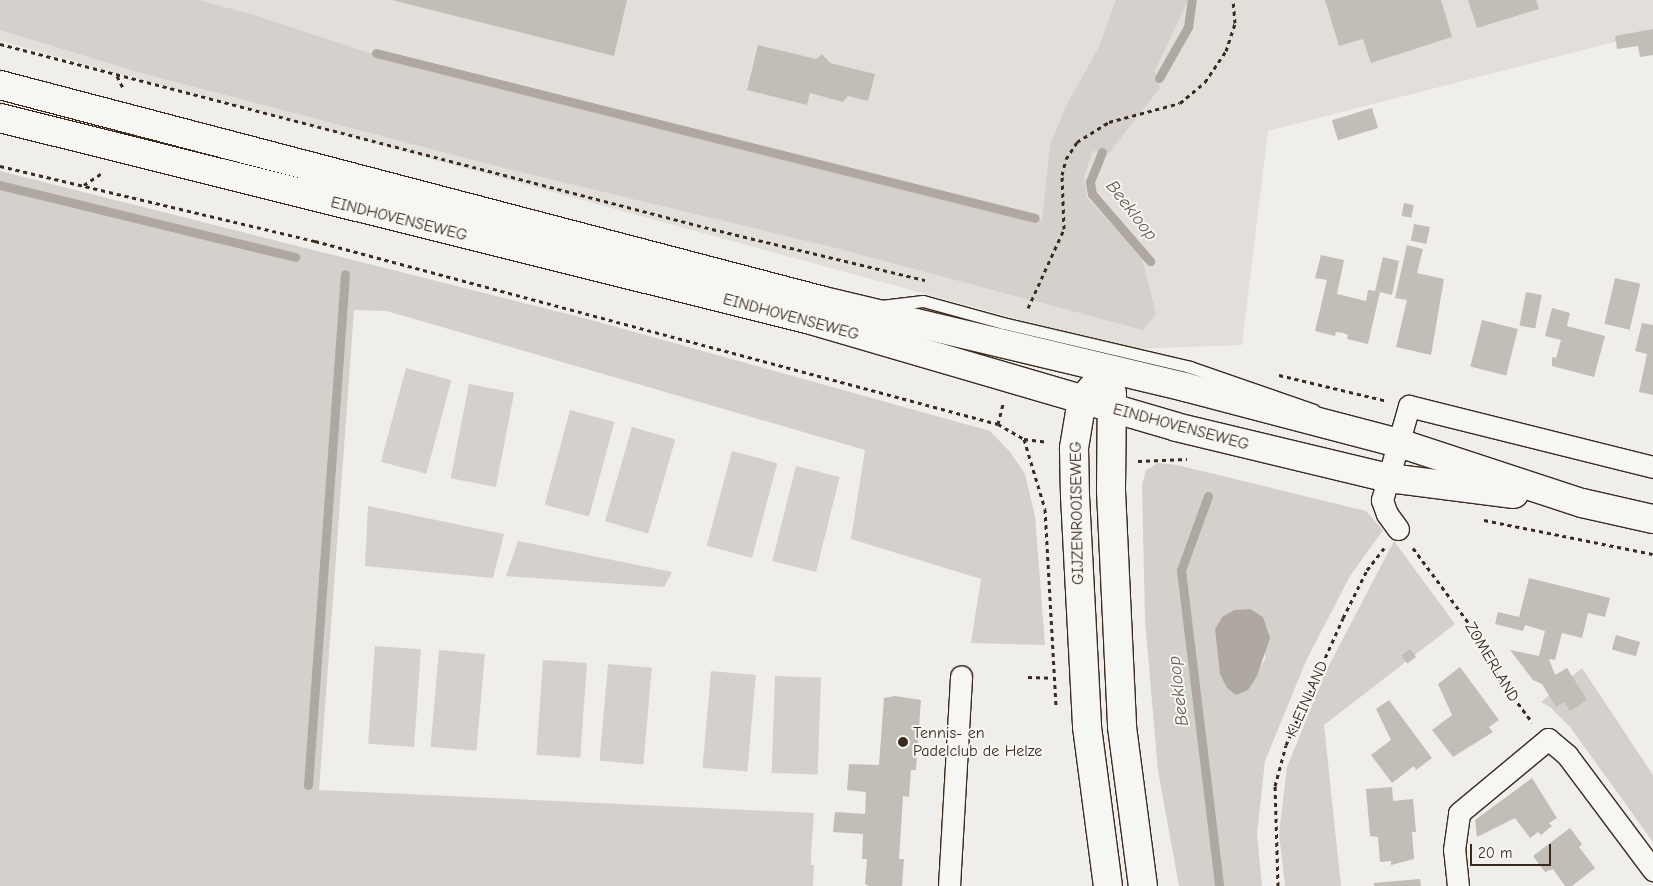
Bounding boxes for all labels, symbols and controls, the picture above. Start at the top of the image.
water label: Beekloop [1101,177,1161,245]
street label: EINDHOVENSEWEG [329,193,469,245]
street label: EINDHOVENSEWEG [721,290,861,344]
street label: EINDHOVENSEWEG [1111,400,1251,454]
street label: GIJZENROOISEWEG [1066,441,1088,585]
street label: ZOMERLAND [1461,619,1523,705]
water label: Beekloop [1164,655,1194,727]
street label: KLEINLAND [1282,658,1332,740]
place label: Tennis- en Padelclub de Helze [913,723,1042,761]
marker: Tennis- en Padelclub de Helze [897,736,909,748]
scale bar [1473,834,1554,866]
text: 20 m [1478,844,1512,862]

